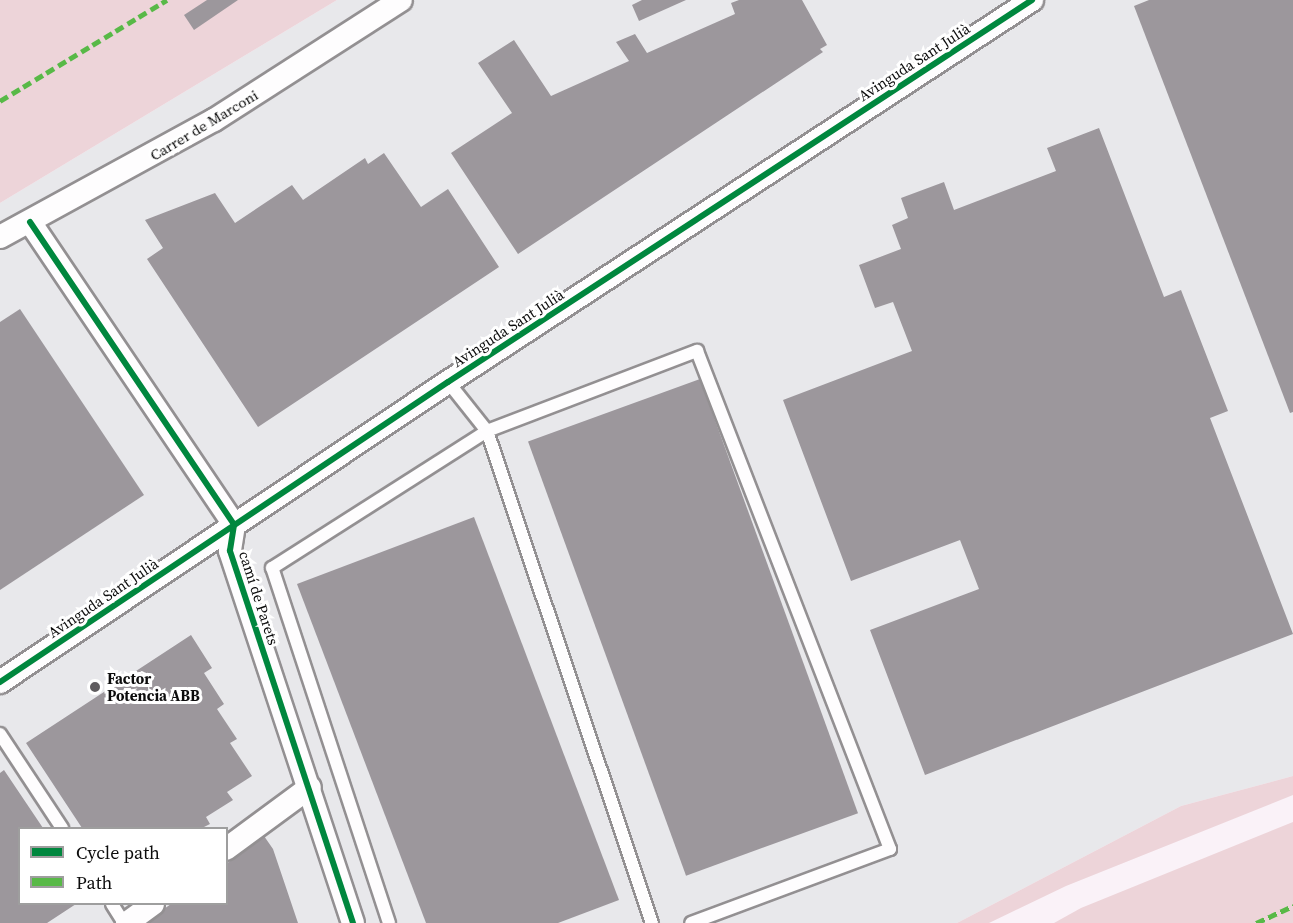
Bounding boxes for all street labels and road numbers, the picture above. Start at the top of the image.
street label: Avinguda Sant Julià [855,19,973,105]
street label: Carrer de Marconi [147,86,261,164]
street label: Avinguda Sant Julià [449,285,567,371]
street label: camí de Parets [235,549,283,647]
street label: Avinguda Sant Julià [44,554,162,642]

